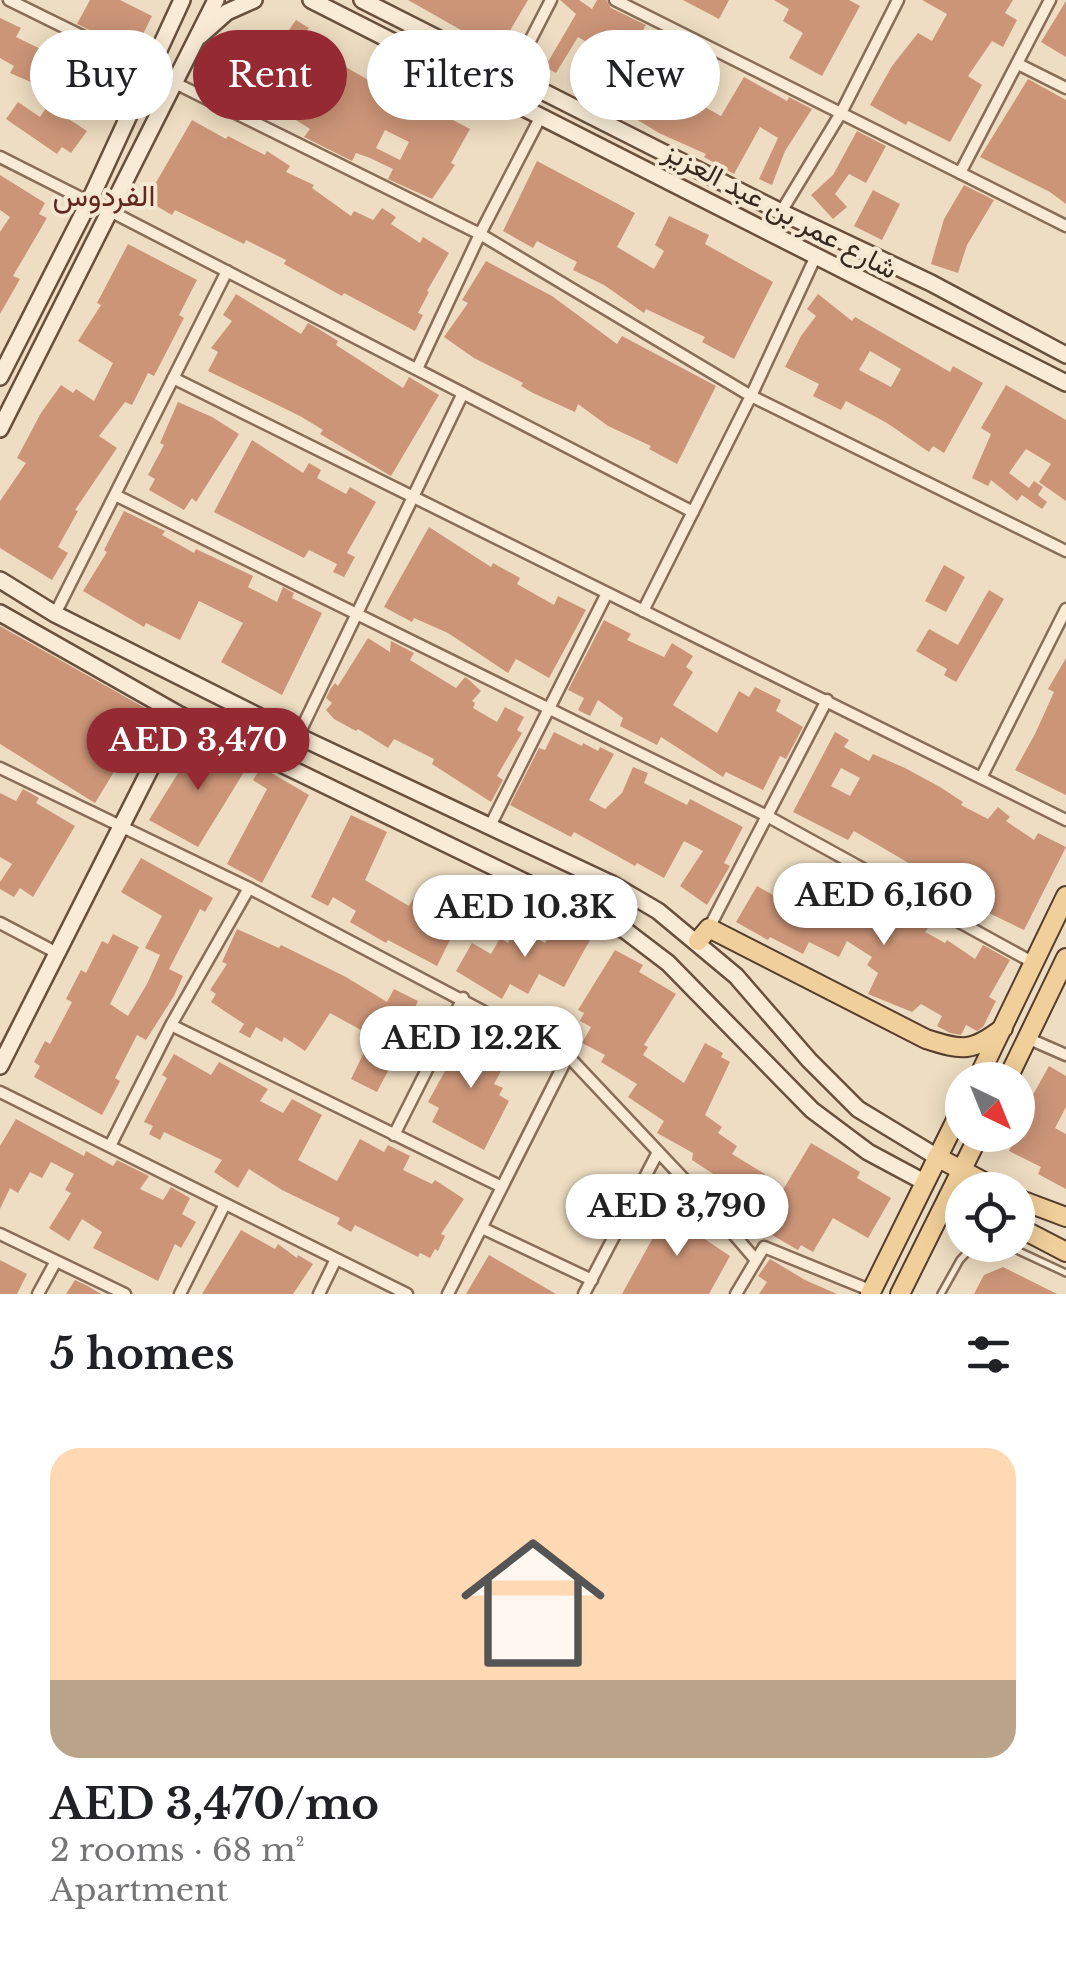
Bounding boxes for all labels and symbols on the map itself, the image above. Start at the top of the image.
street label: شارع عمر بن عبد العزيز [657,134,904,288]
district label: الفردوس [53,177,155,214]
pin: AED 3,470 [84,708,312,793]
pin: AED 6,160 [770,863,998,948]
pin: AED 10.3K [411,875,639,960]
pin: AED 12.2K [357,1006,585,1091]
north arrow [945,1062,1035,1152]
pin: AED 3,790 [563,1174,791,1259]

